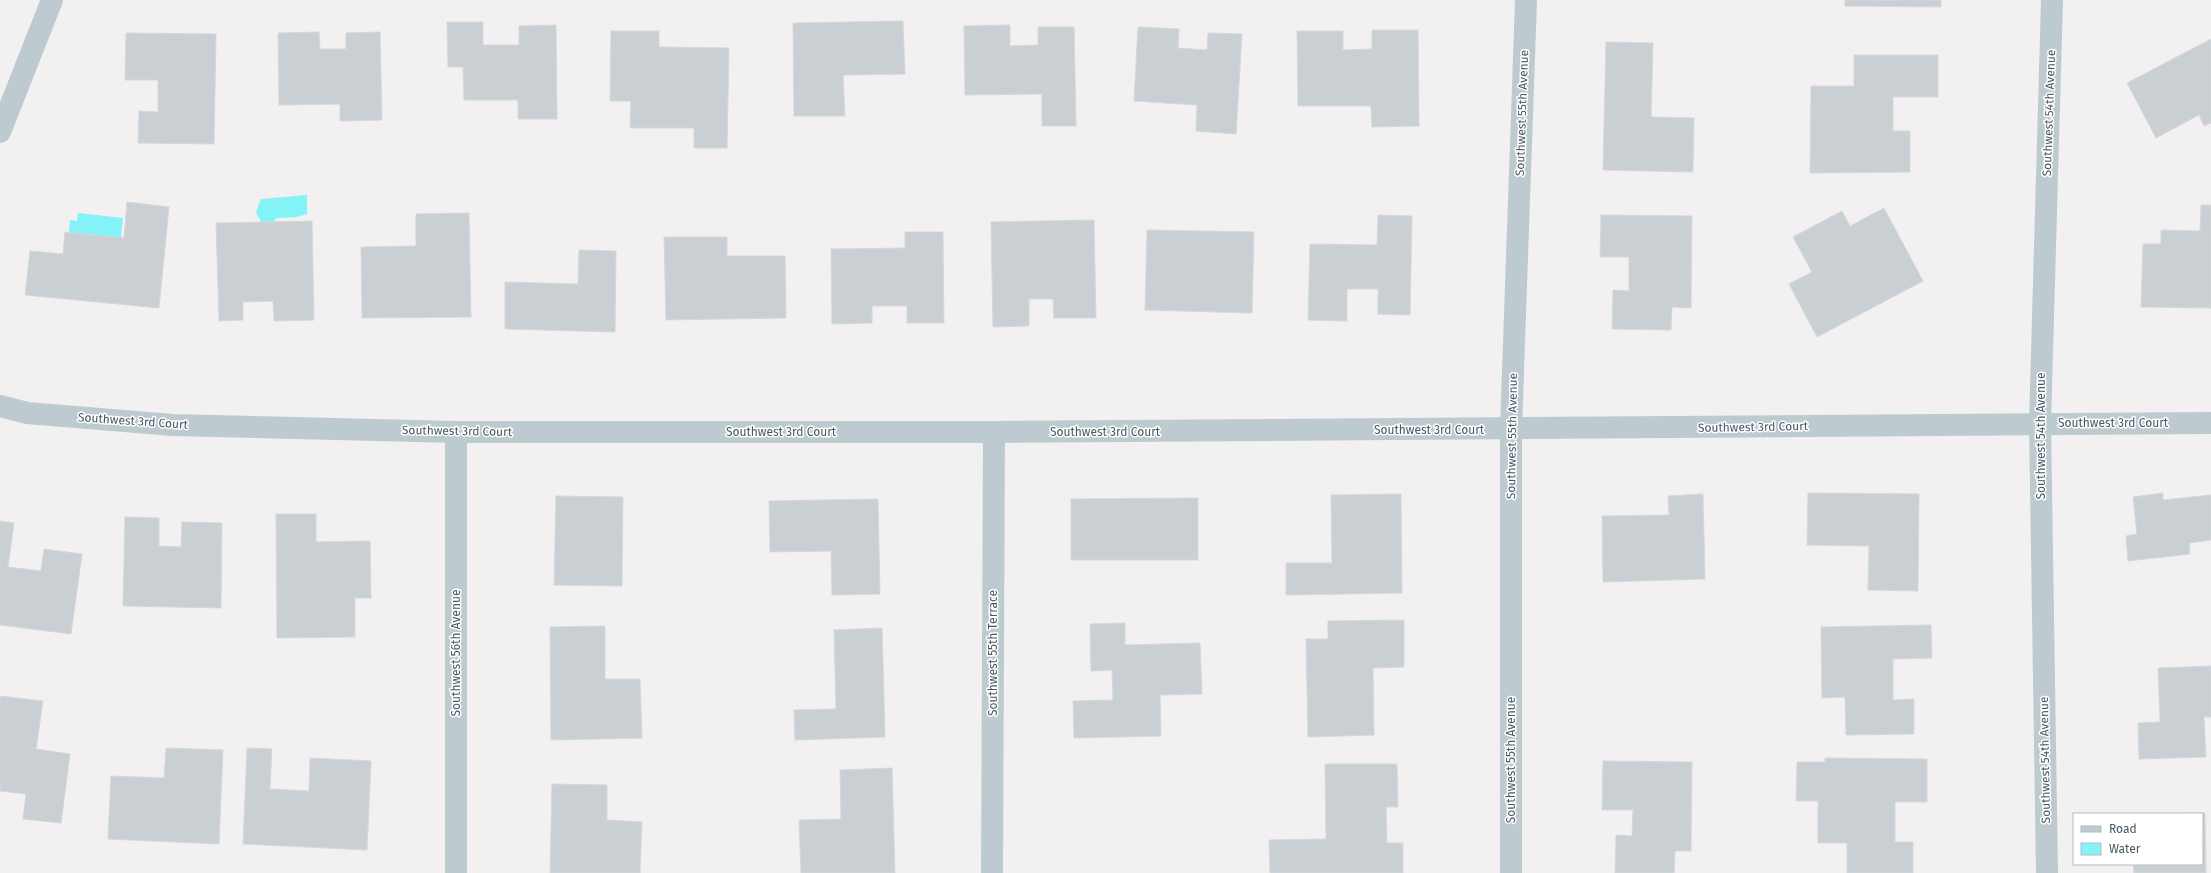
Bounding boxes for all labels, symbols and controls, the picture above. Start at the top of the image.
street label: Southwest 54th Avenue [2040,49,2058,177]
street label: Southwest 55th Avenue [1513,50,1531,176]
street label: Southwest 55th Avenue [1504,373,1520,499]
street label: Southwest 54th Avenue [2034,373,2048,499]
street label: Southwest 3rd Court [78,410,189,432]
street label: Southwest 3rd Court [2058,416,2169,430]
street label: Southwest 3rd Court [1698,419,1809,435]
street label: Southwest 3rd Court [402,423,513,439]
street label: Southwest 3rd Court [1374,423,1485,437]
street label: Southwest 3rd Court [726,425,837,439]
street label: Southwest 3rd Court [1050,425,1161,439]
street label: Southwest 56th Avenue [449,590,463,716]
street label: Southwest 55th Terrace [986,590,1000,716]
street label: Southwest 54th Avenue [2037,696,2053,824]
street label: Southwest 55th Avenue [1504,697,1518,823]
legend [2073,813,2203,865]
text: Road [2109,822,2137,836]
text: Water [2109,842,2141,856]

